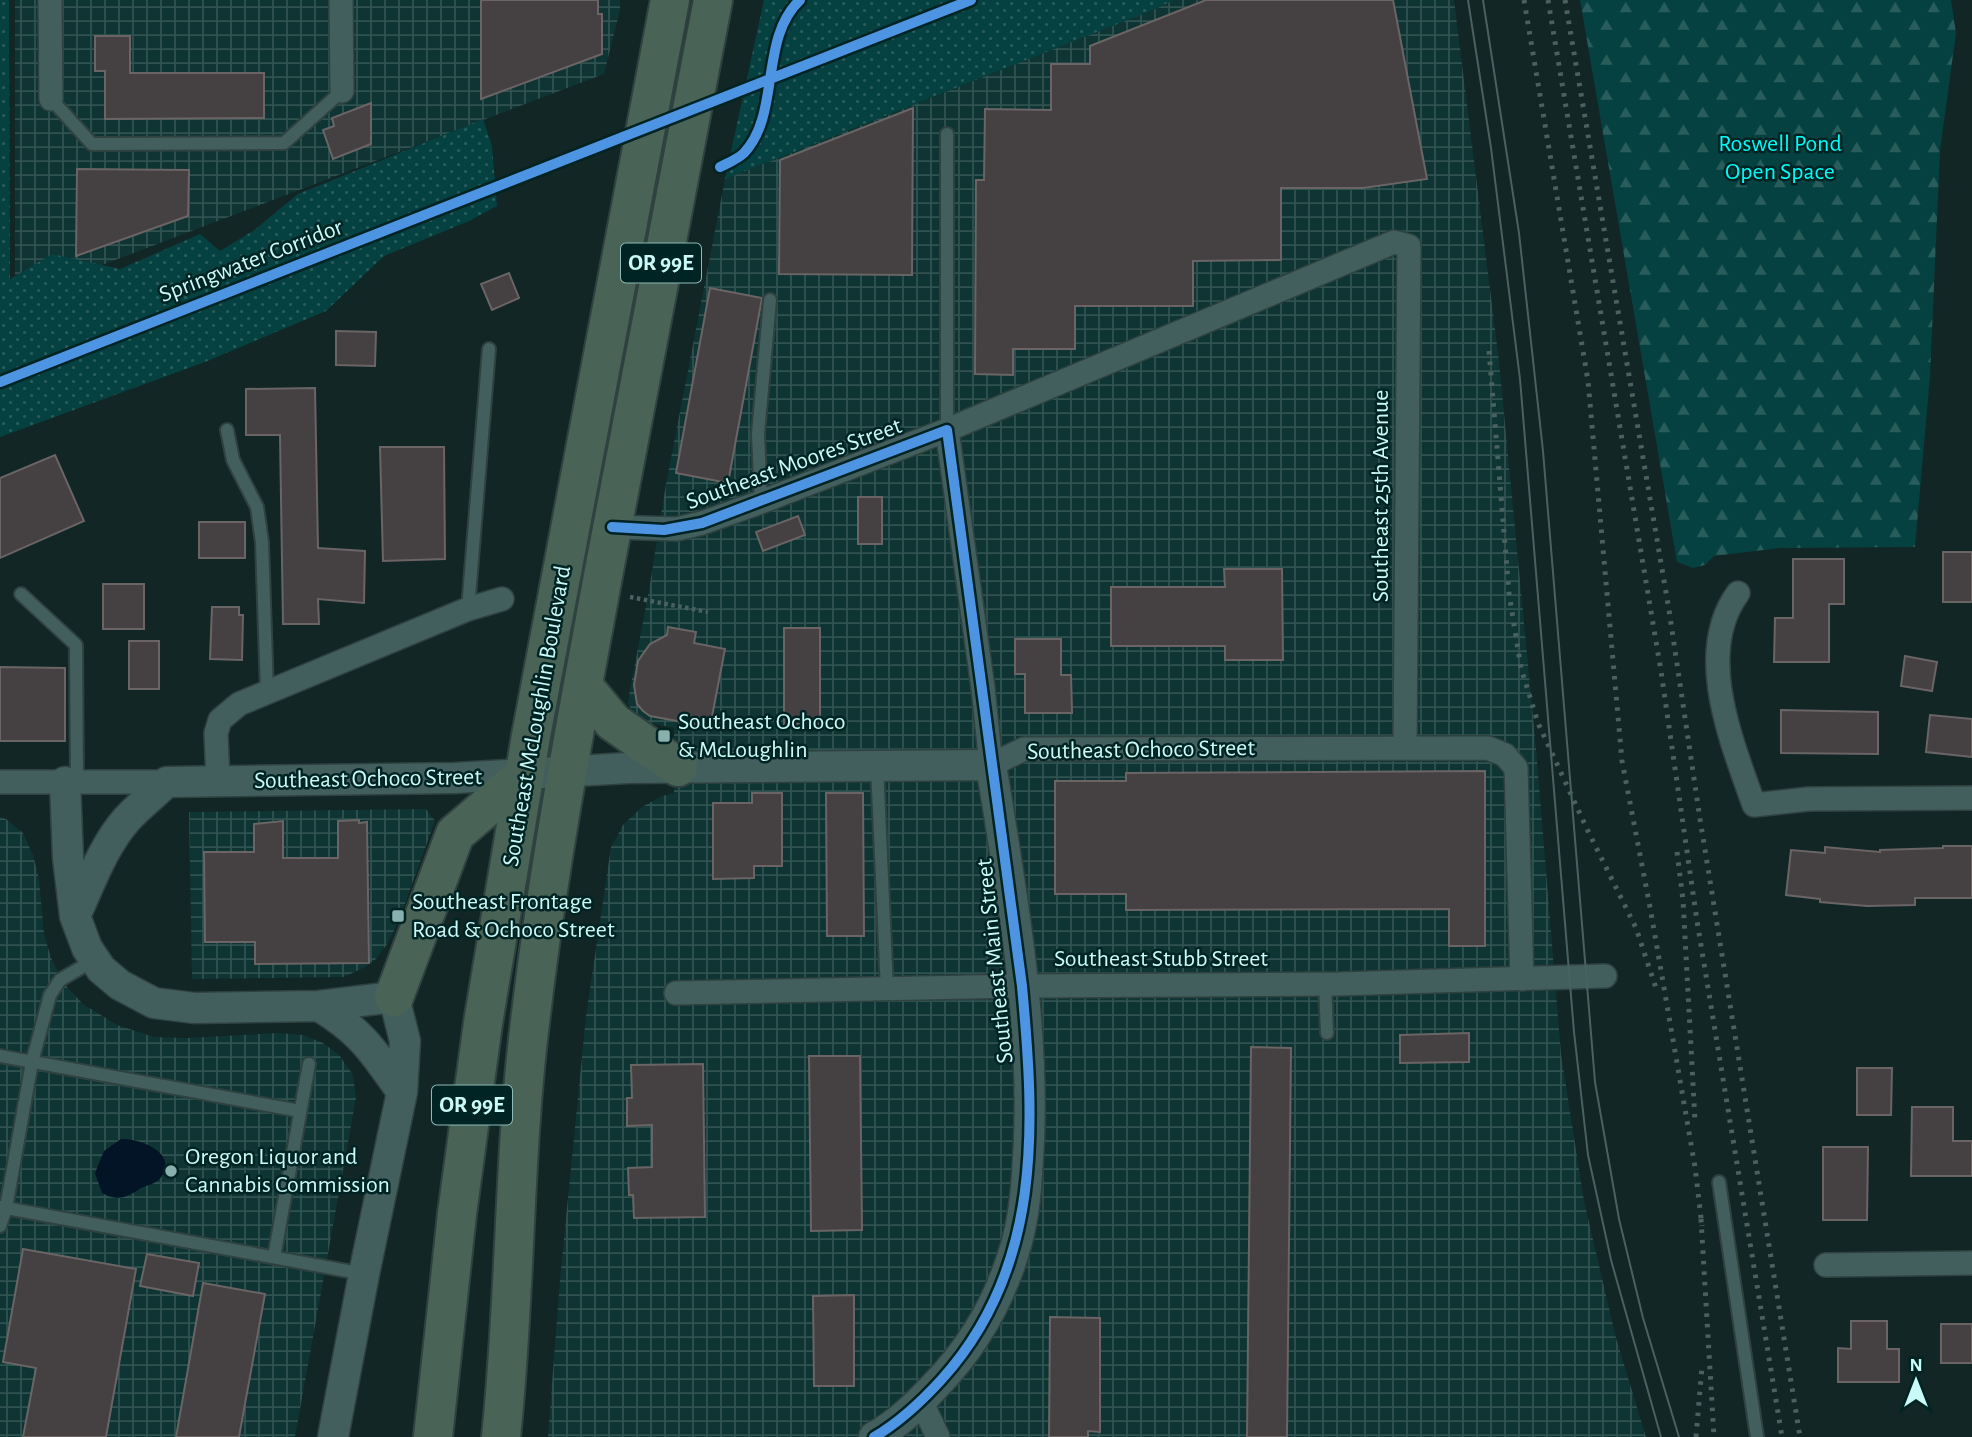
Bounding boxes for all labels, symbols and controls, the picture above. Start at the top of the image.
park label: Roswell Pond Open Space [1718,132,1842,184]
street label: Springwater Corridor [156,215,346,307]
road number: OR 99E [621,244,701,282]
street label: Southeast 25th Avenue [1369,390,1393,602]
street label: Southeast Moores Street [683,414,905,514]
street label: Southeast McLoughlin Boulevard [499,564,575,868]
place label: Southeast Ochoco & McLoughlin [678,710,845,762]
marker: Southeast Ochoco & McLoughlin [656,728,672,744]
street label: Southeast Ochoco Street [1027,736,1255,764]
street label: Southeast Ochoco Street [254,765,482,793]
street label: Southeast Main Street [972,857,1018,1065]
place label: Southeast Frontage Road & Ochoco Street [412,890,615,942]
marker: Southeast Frontage Road & Ochoco Street [390,908,406,924]
street label: Southeast Stubb Street [1054,947,1268,971]
road number: OR 99E [432,1086,512,1124]
place label: Oregon Liquor and Cannabis Commission [185,1145,390,1197]
marker: Oregon Liquor and Cannabis Commission [163,1163,179,1179]
north arrow [1881,1346,1951,1416]
text: N [1909,1356,1923,1375]

